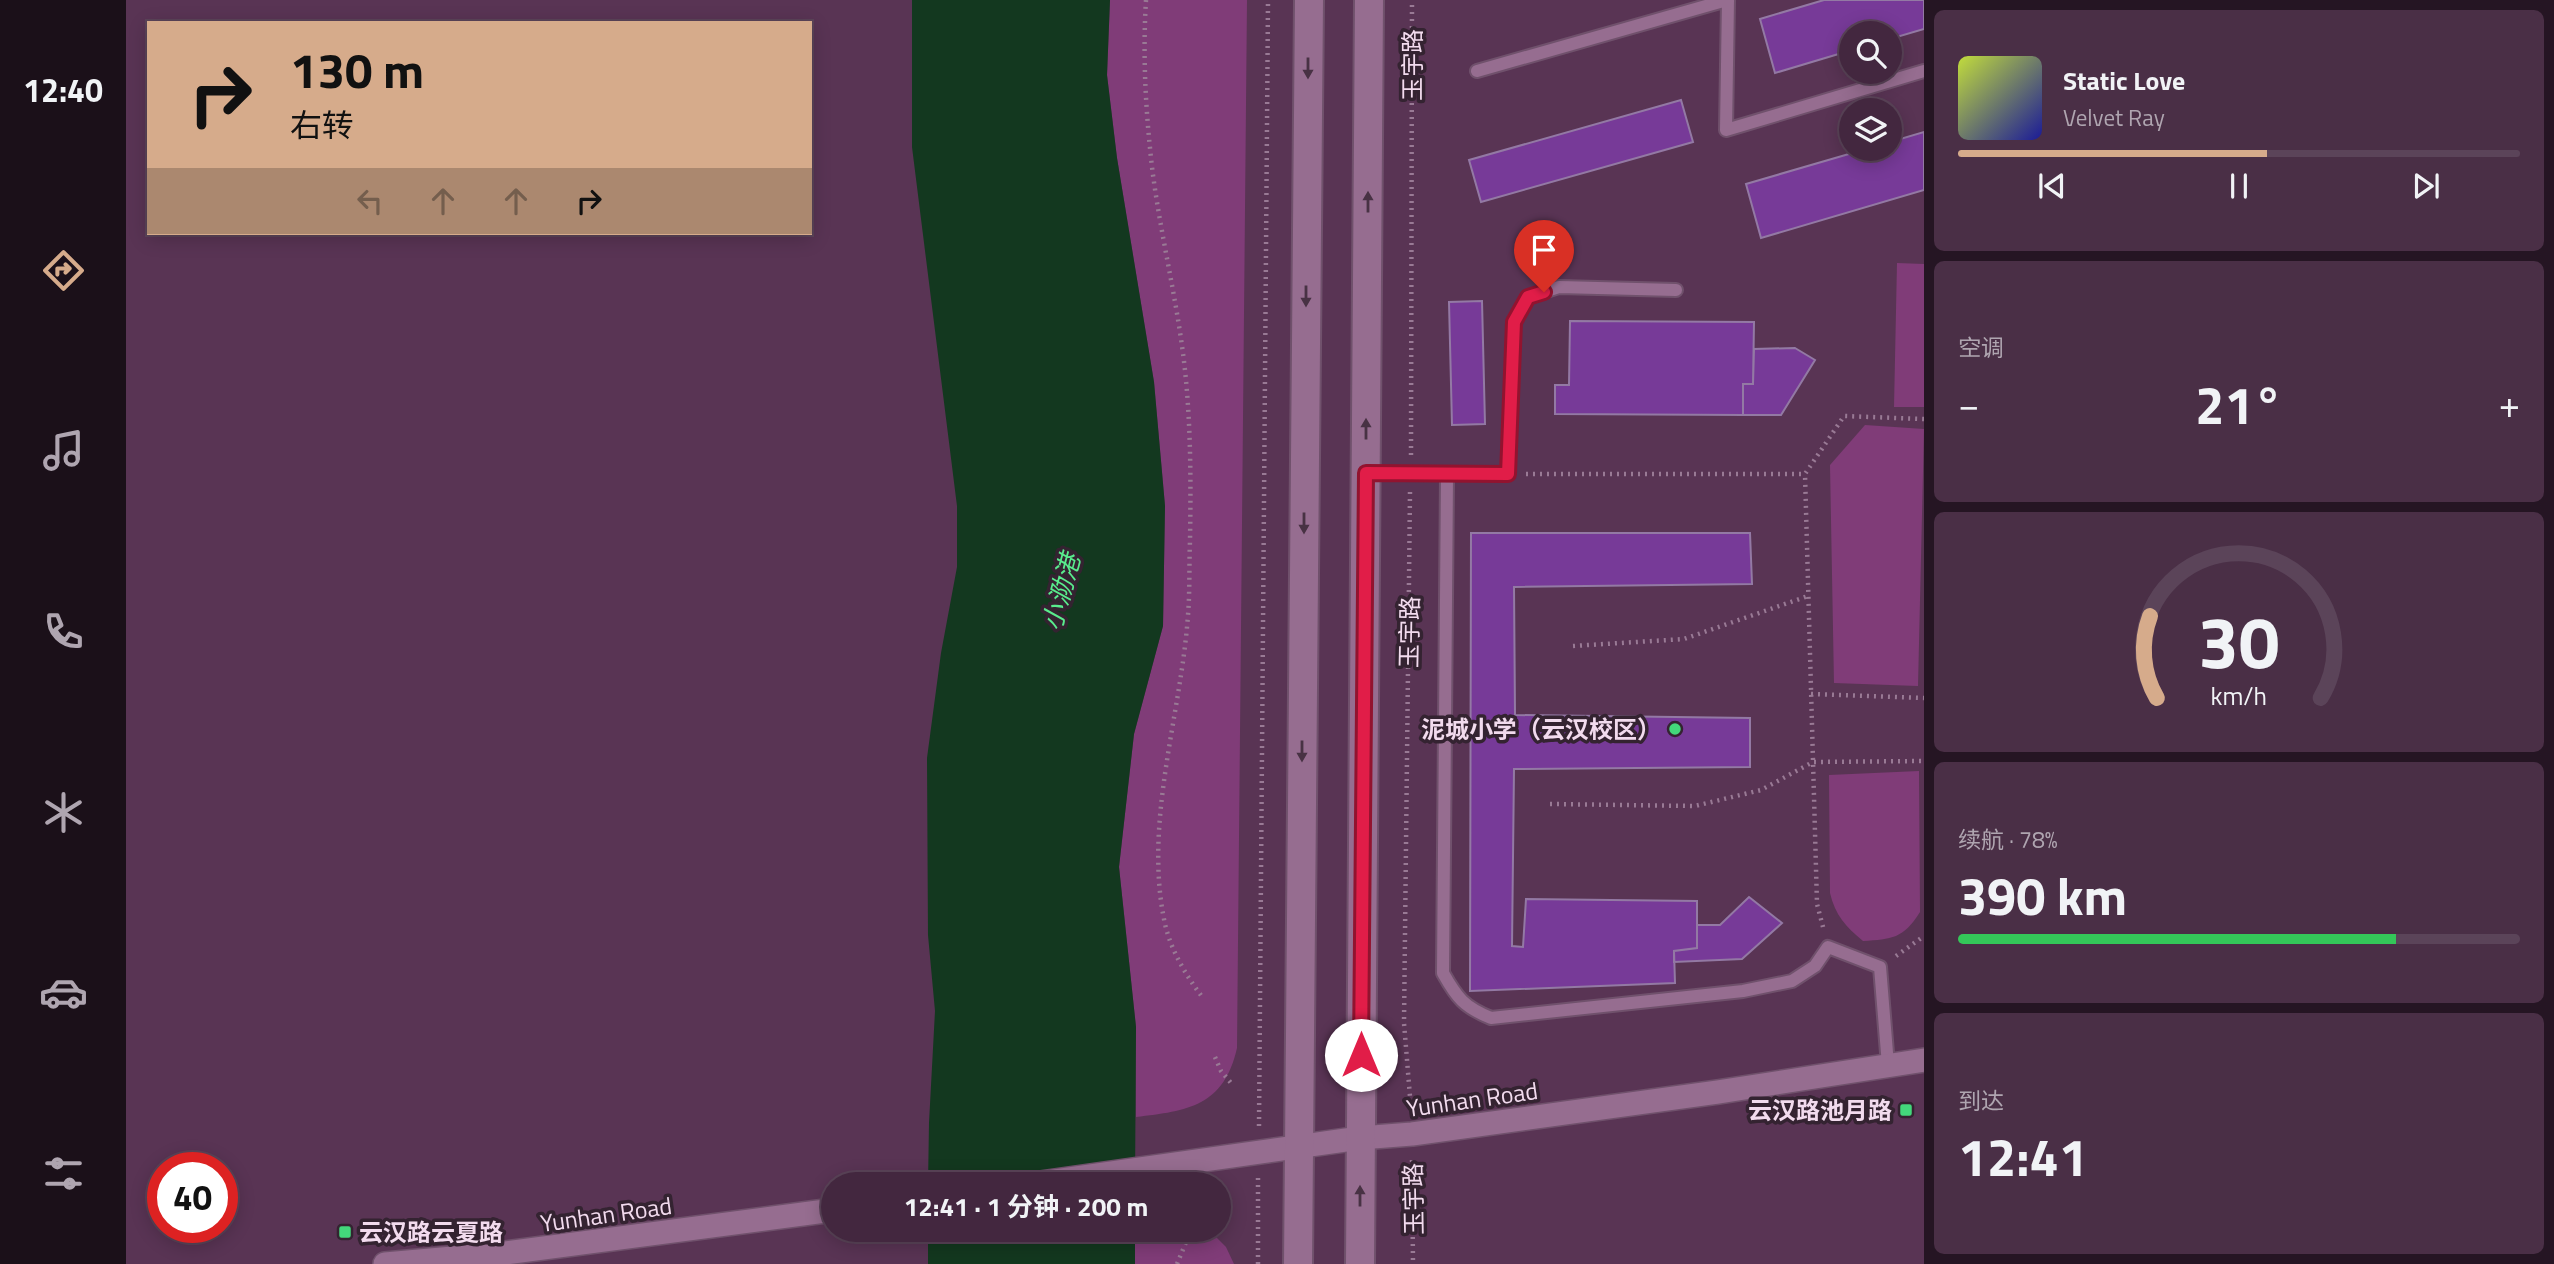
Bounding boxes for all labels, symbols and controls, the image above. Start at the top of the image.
map controls [1839,21,1902,161]
button: search [1839,21,1902,84]
street label: 玉宇路 [1394,29,1430,101]
text: 130 m [290,32,424,107]
icon: right [175,49,266,140]
one-way arrow [1302,57,1314,79]
text: Static Love [2063,61,2185,100]
text: 12:40 [23,66,103,114]
button: layers [1839,98,1902,161]
text: Velvet Ray [2063,100,2165,135]
text: 右转 [290,101,354,149]
icon: previous [2033,167,2071,205]
icon: pause [2220,167,2258,205]
icon: next [2407,167,2445,205]
icon: left [351,182,389,220]
icon: ahead [424,182,462,220]
icon: ahead [497,182,535,220]
icon: right [570,182,608,220]
one-way arrow [1362,191,1374,213]
pin [1514,220,1574,292]
icon: arrive [1525,231,1563,269]
icon: directions [39,246,88,295]
one-way arrow [1300,285,1312,307]
text: 空调 [1958,330,2004,365]
text: 21° [2195,365,2283,444]
text: − [1958,375,1979,433]
text: + [2499,375,2520,433]
one-way arrow [1360,418,1372,440]
icon: music [39,426,88,475]
one-way arrow [1298,512,1310,534]
water label: 小泐港 [1032,545,1091,635]
text: 30 [2198,586,2280,696]
street label: 玉宇路 [1390,596,1428,668]
icon: phone [39,607,88,656]
text: km/h [2211,677,2267,715]
place label: 泥城小学（云汉校区） [1421,711,1661,747]
marker: 泥城小学（云汉校区） [1667,721,1683,737]
one-way arrow [1296,740,1308,762]
icon: climate [39,788,88,837]
text: 续航 · 78% [1958,822,2058,857]
text: 390 km [1958,856,2127,935]
icon: car [39,968,88,1017]
position arrow [1324,1018,1398,1092]
street label: Yunhan Road [1404,1072,1540,1126]
text: 到达 [1958,1083,2004,1118]
place label: 云汉路池月路 [1748,1092,1892,1128]
marker: 云汉路池月路 [1898,1102,1914,1118]
text: 12:41 [1958,1117,2088,1196]
icon: filters [39,1149,88,1198]
speed limit sign: 40 [147,1152,238,1243]
street label: 玉宇路 [1394,1163,1432,1235]
one-way arrow [1354,1185,1366,1207]
street label: Yunhan Road [538,1187,674,1241]
text: 12:41 · 1 分钟 · 200 m [904,1187,1148,1226]
place label: 云汉路云夏路 [359,1214,503,1250]
marker: 云汉路云夏路 [337,1224,353,1240]

